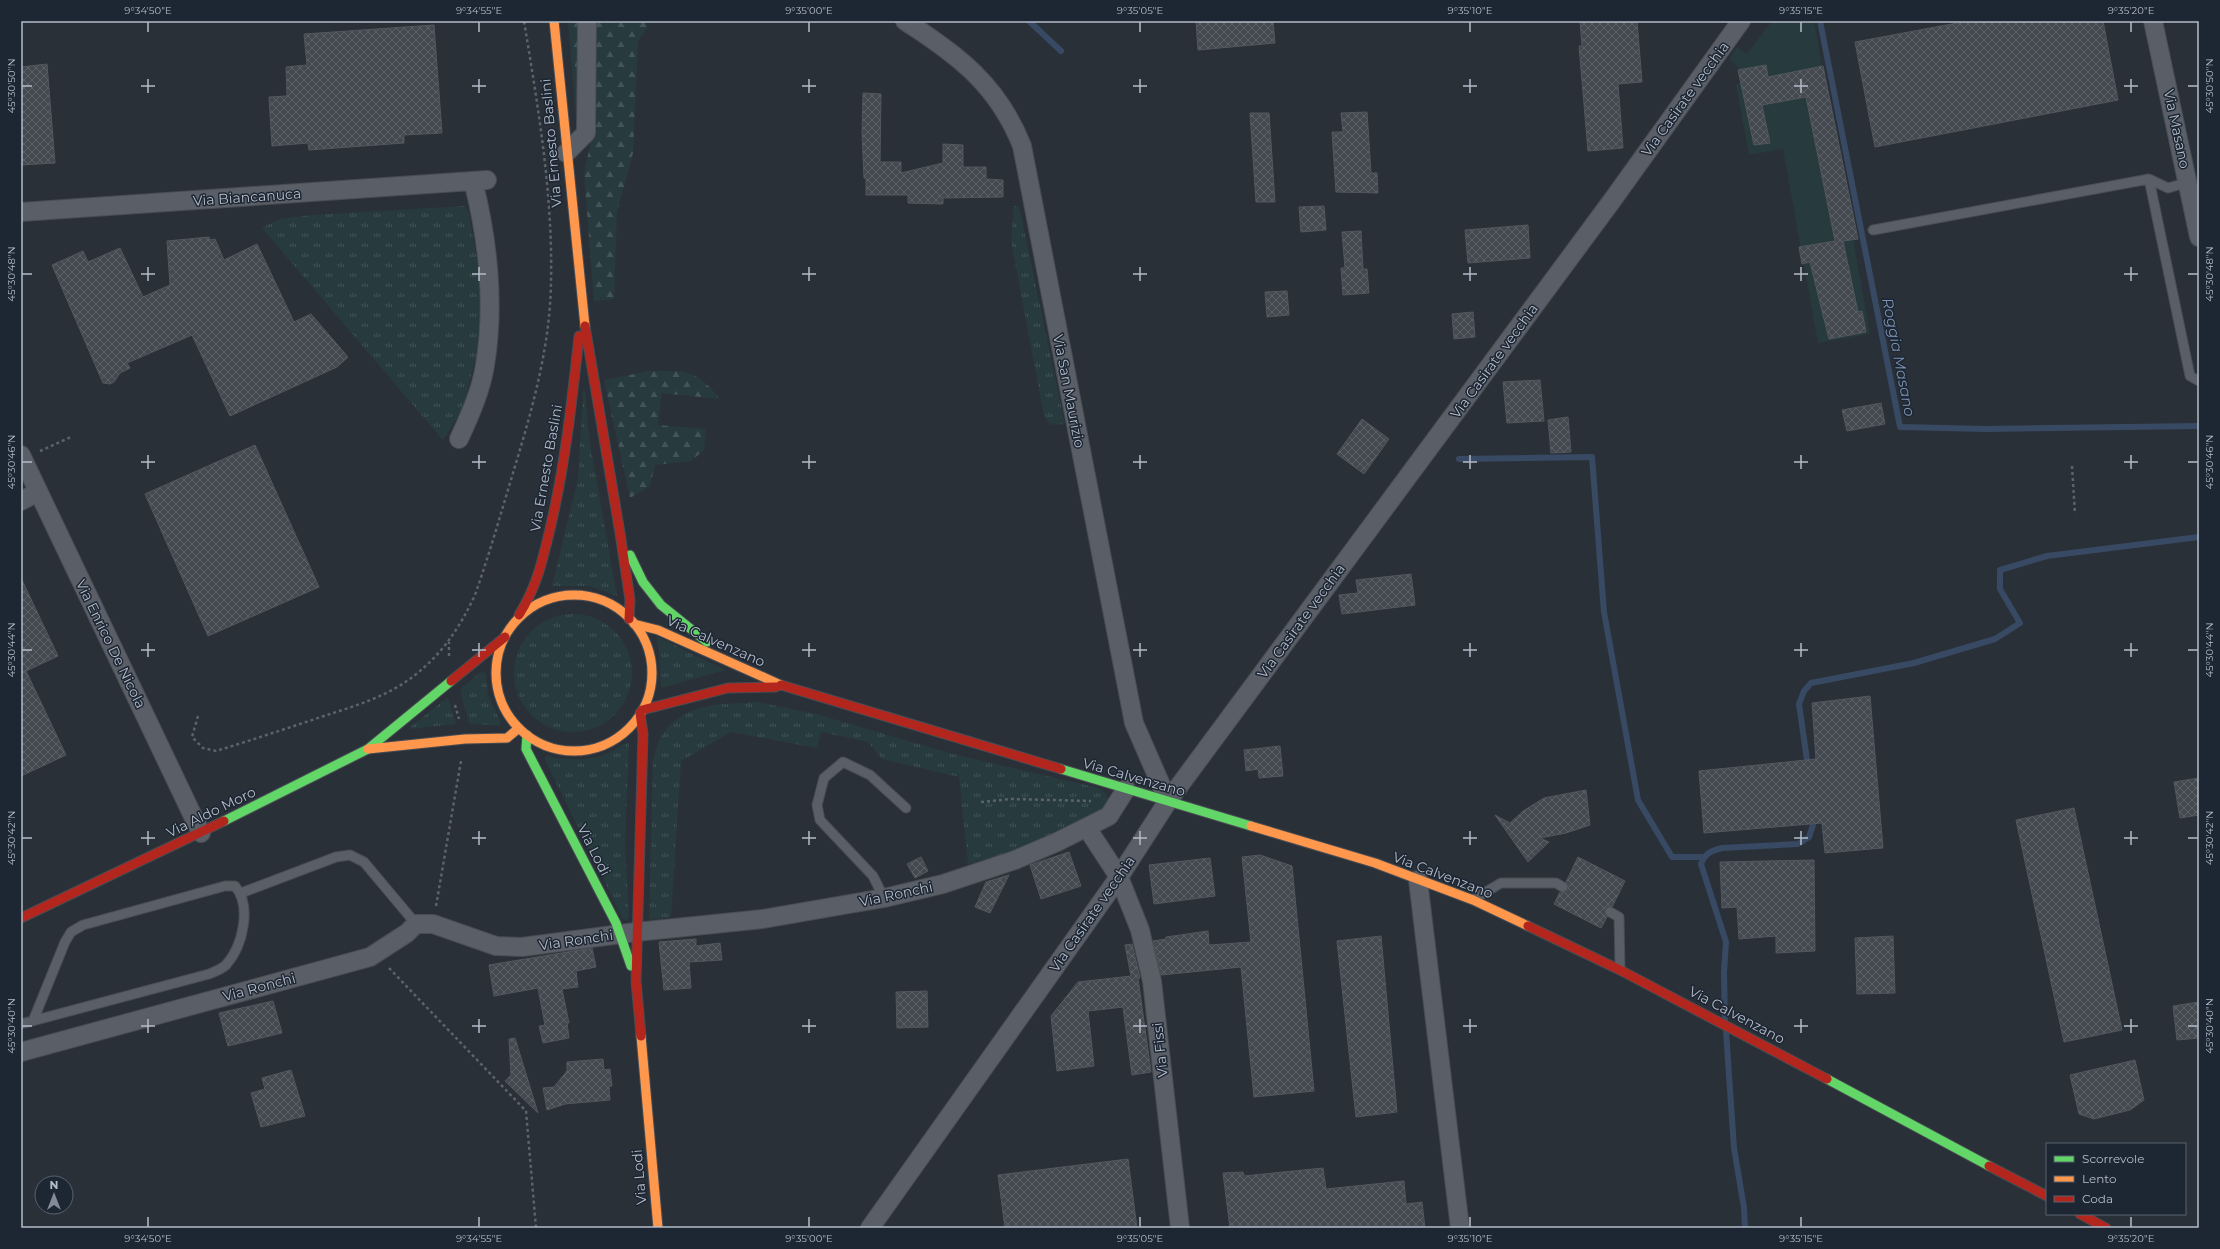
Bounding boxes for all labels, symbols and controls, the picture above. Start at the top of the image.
text: 9°34'50"E [124,4,172,17]
text: 9°34'55"E [456,4,502,17]
text: 9°35'00"E [785,4,833,17]
text: 9°35'05"E [1117,4,1164,17]
text: 9°35'10"E [1448,4,1493,17]
text: 9°35'15"E [1779,4,1823,17]
text: 9°35'20"E [2108,4,2155,17]
street label: Via Casirate vecchia [1637,38,1733,160]
text: 45°30'50"N [5,58,18,114]
text: 45°30'50"N [2203,58,2216,114]
street label: Via Ernesto Baslini [536,78,566,208]
street label: Via Masano [2160,88,2194,170]
street label: Via Biancanuca [192,184,302,210]
text: 45°30'48"N [5,246,18,302]
text: 45°30'48"N [2203,246,2216,302]
water label: Roggia Masano [1878,296,1920,418]
street label: Via Casirate vecchia [1446,300,1542,422]
street label: Via San Maurizio [1049,333,1089,449]
street label: Via Ernesto Baslini [526,403,566,533]
text: 45°30'46"N [5,435,18,489]
text: 45°30'46"N [2203,435,2216,489]
street label: Via Casirate vecchia [1253,560,1349,682]
street label: Via Enrico De Nicola [72,577,150,711]
street label: Via Calvenzano [664,611,768,671]
text: 45°30'44"N [5,622,18,678]
text: 45°30'44"N [2203,622,2216,678]
street label: Via Calvenzano [1081,754,1188,800]
street label: Via Aldo Moro [163,782,259,841]
text: 45°30'42"N [5,811,18,865]
text: 45°30'42"N [2203,811,2216,865]
street label: Via Lodi [573,821,615,879]
street label: Via Calvenzano [1390,848,1496,902]
street label: Via Casirate vecchia [1045,852,1139,976]
street label: Via Ronchi [858,877,934,911]
street label: Via Ronchi [538,926,614,954]
street label: Via Ronchi [221,969,297,1005]
street label: Via Calvenzano [1686,982,1788,1048]
text: 45°30'40"N [5,998,18,1054]
text: 45°30'40"N [2203,998,2216,1054]
street label: Via Fissi [1148,1022,1172,1078]
legend [2046,1143,2186,1215]
street label: Via Lodi [628,1149,650,1205]
text: Scorrevole [2082,1151,2144,1166]
text: Lento [2082,1171,2117,1186]
north arrow [34,1175,74,1215]
text: N [50,1178,58,1192]
text: Coda [2082,1191,2113,1206]
text: 9°34'50"E [124,1232,172,1245]
text: 9°34'55"E [456,1232,502,1245]
text: 9°35'00"E [785,1232,833,1245]
text: 9°35'05"E [1117,1232,1164,1245]
text: 9°35'10"E [1448,1232,1493,1245]
text: 9°35'15"E [1779,1232,1823,1245]
text: 9°35'20"E [2108,1232,2155,1245]

